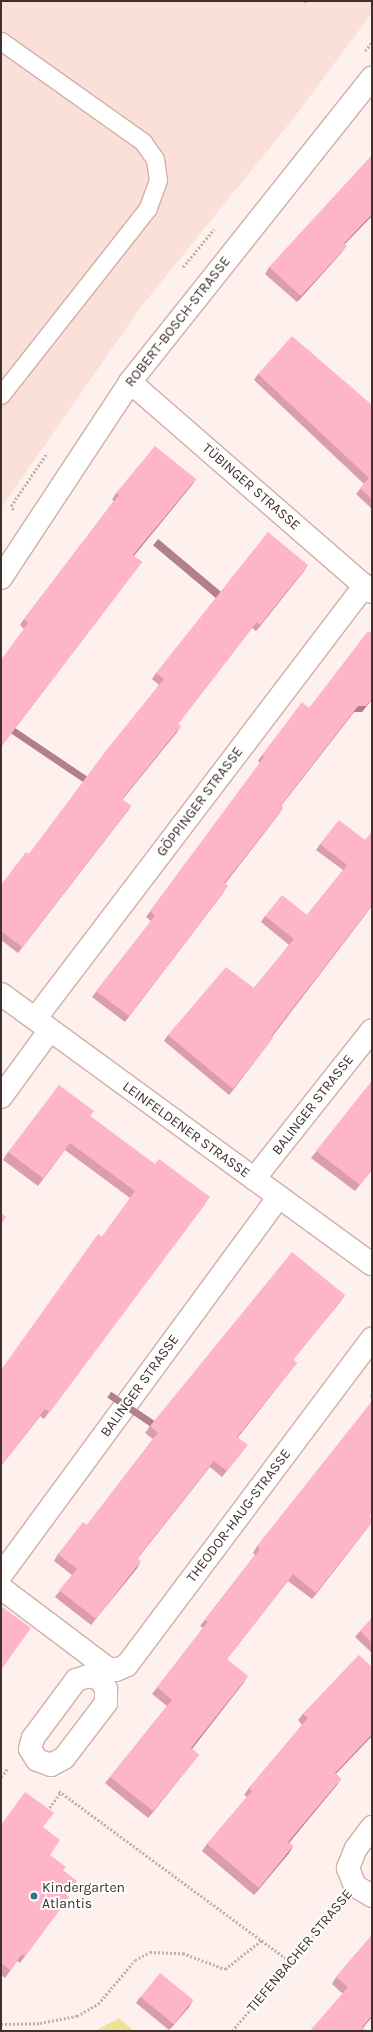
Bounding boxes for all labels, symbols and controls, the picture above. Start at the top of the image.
street label: ROBERT-BOSCH-STRASSE [122,254,234,390]
street label: TÜBINGER STRASSE [199,440,303,534]
street label: GÖPPINGER STRASSE [153,744,247,860]
street label: BALINGER STRASSE [269,1052,357,1158]
street label: LEINFELDENER STRASSE [119,1078,253,1182]
street label: BALINGER STRASSE [97,1332,183,1440]
street label: THEODOR-HAUG-STRASSE [183,1446,295,1586]
place label: Kindergarten Atlantis [42,1880,125,1912]
street label: TIEFENBACHER STRASSE [244,1886,356,2016]
marker: Kindergarten Atlantis [29,1891,39,1901]

